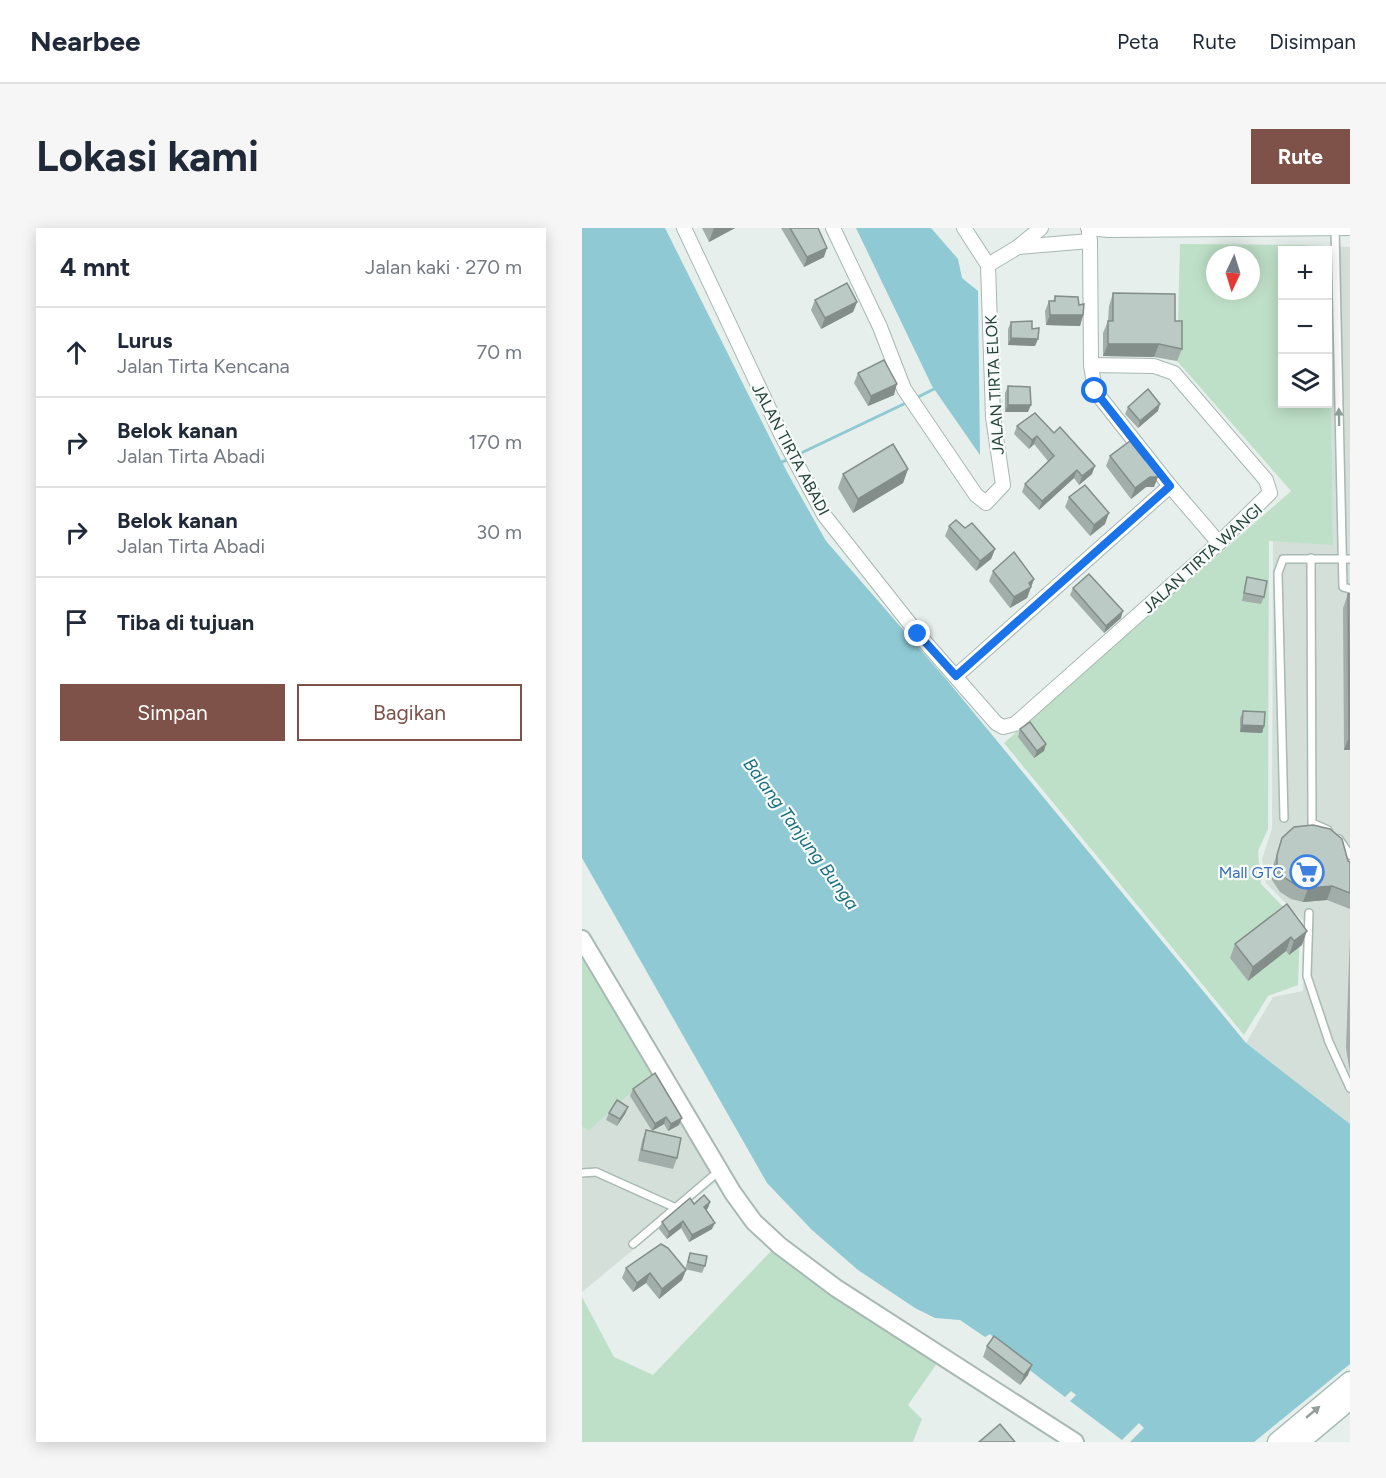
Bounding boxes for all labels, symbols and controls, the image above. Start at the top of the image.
text: Nearbee [30,24,140,58]
text: Peta [1117,29,1159,54]
text: Rute [1192,29,1236,54]
text: Disimpan [1269,29,1356,54]
button: Rute [1251,129,1350,184]
text: Lokasi kami [36,131,259,182]
north arrow [1206,246,1260,300]
map controls [1278,246,1332,408]
button: + [1278,246,1332,300]
text: 4 mnt [60,251,131,283]
text: Jalan kaki · 270 m [365,255,522,279]
button: − [1278,300,1332,354]
street label: JALAN TIRTA ELOK [981,314,1008,455]
text: Lurus [117,327,172,354]
icon: ahead [60,336,93,369]
text: 70 m [476,340,522,364]
text: Jalan Tirta Kencana [117,354,290,378]
button: layers [1278,354,1332,408]
route start [1081,377,1107,403]
street label: JALAN TIRTA ABADI [748,380,833,519]
one-way arrow [1334,407,1344,426]
text: Belok kanan [117,417,238,444]
icon: right [60,426,93,459]
text: 170 m [468,430,522,454]
text: Jalan Tirta Abadi [117,444,265,468]
street label: JALAN TIRTA WANGI [1139,500,1266,617]
text: Belok kanan [117,507,238,534]
icon: right [60,516,93,549]
text: 30 m [476,520,522,544]
text: Jalan Tirta Abadi [117,534,265,558]
icon: arrive [60,606,93,639]
text: Tiba di tujuan [117,609,254,636]
route end [904,620,930,646]
button: Simpan [60,684,285,741]
button: Bagikan [297,684,522,741]
water label: Balang Tanjung Bunga [738,754,864,915]
supermarket icon: Mall GTC [1289,854,1325,890]
place label: Mall GTC [1219,863,1284,882]
one-way arrow [1306,1406,1321,1418]

